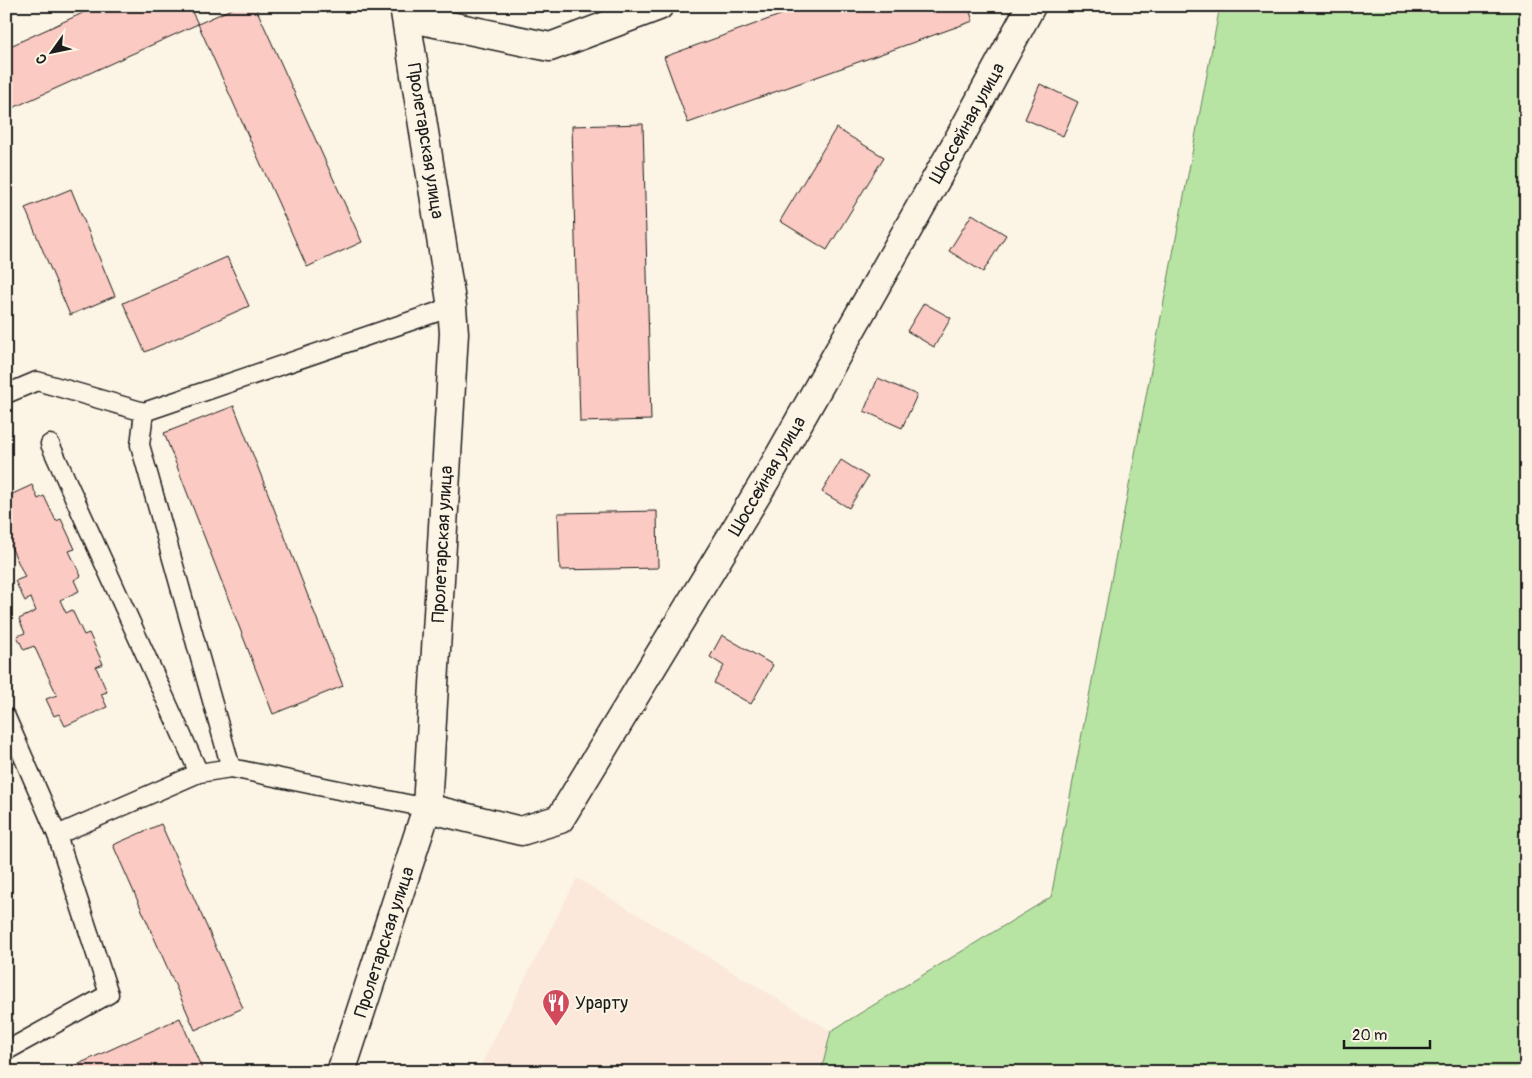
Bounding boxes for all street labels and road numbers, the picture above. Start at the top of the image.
street label: Шоссейная улица [925,59,1010,188]
street label: Пролетарская улица [402,62,449,221]
street label: Шоссейная улица [724,412,811,540]
street label: Пролетарская улица [427,465,458,623]
street label: Пролетарская улица [349,864,420,1020]

